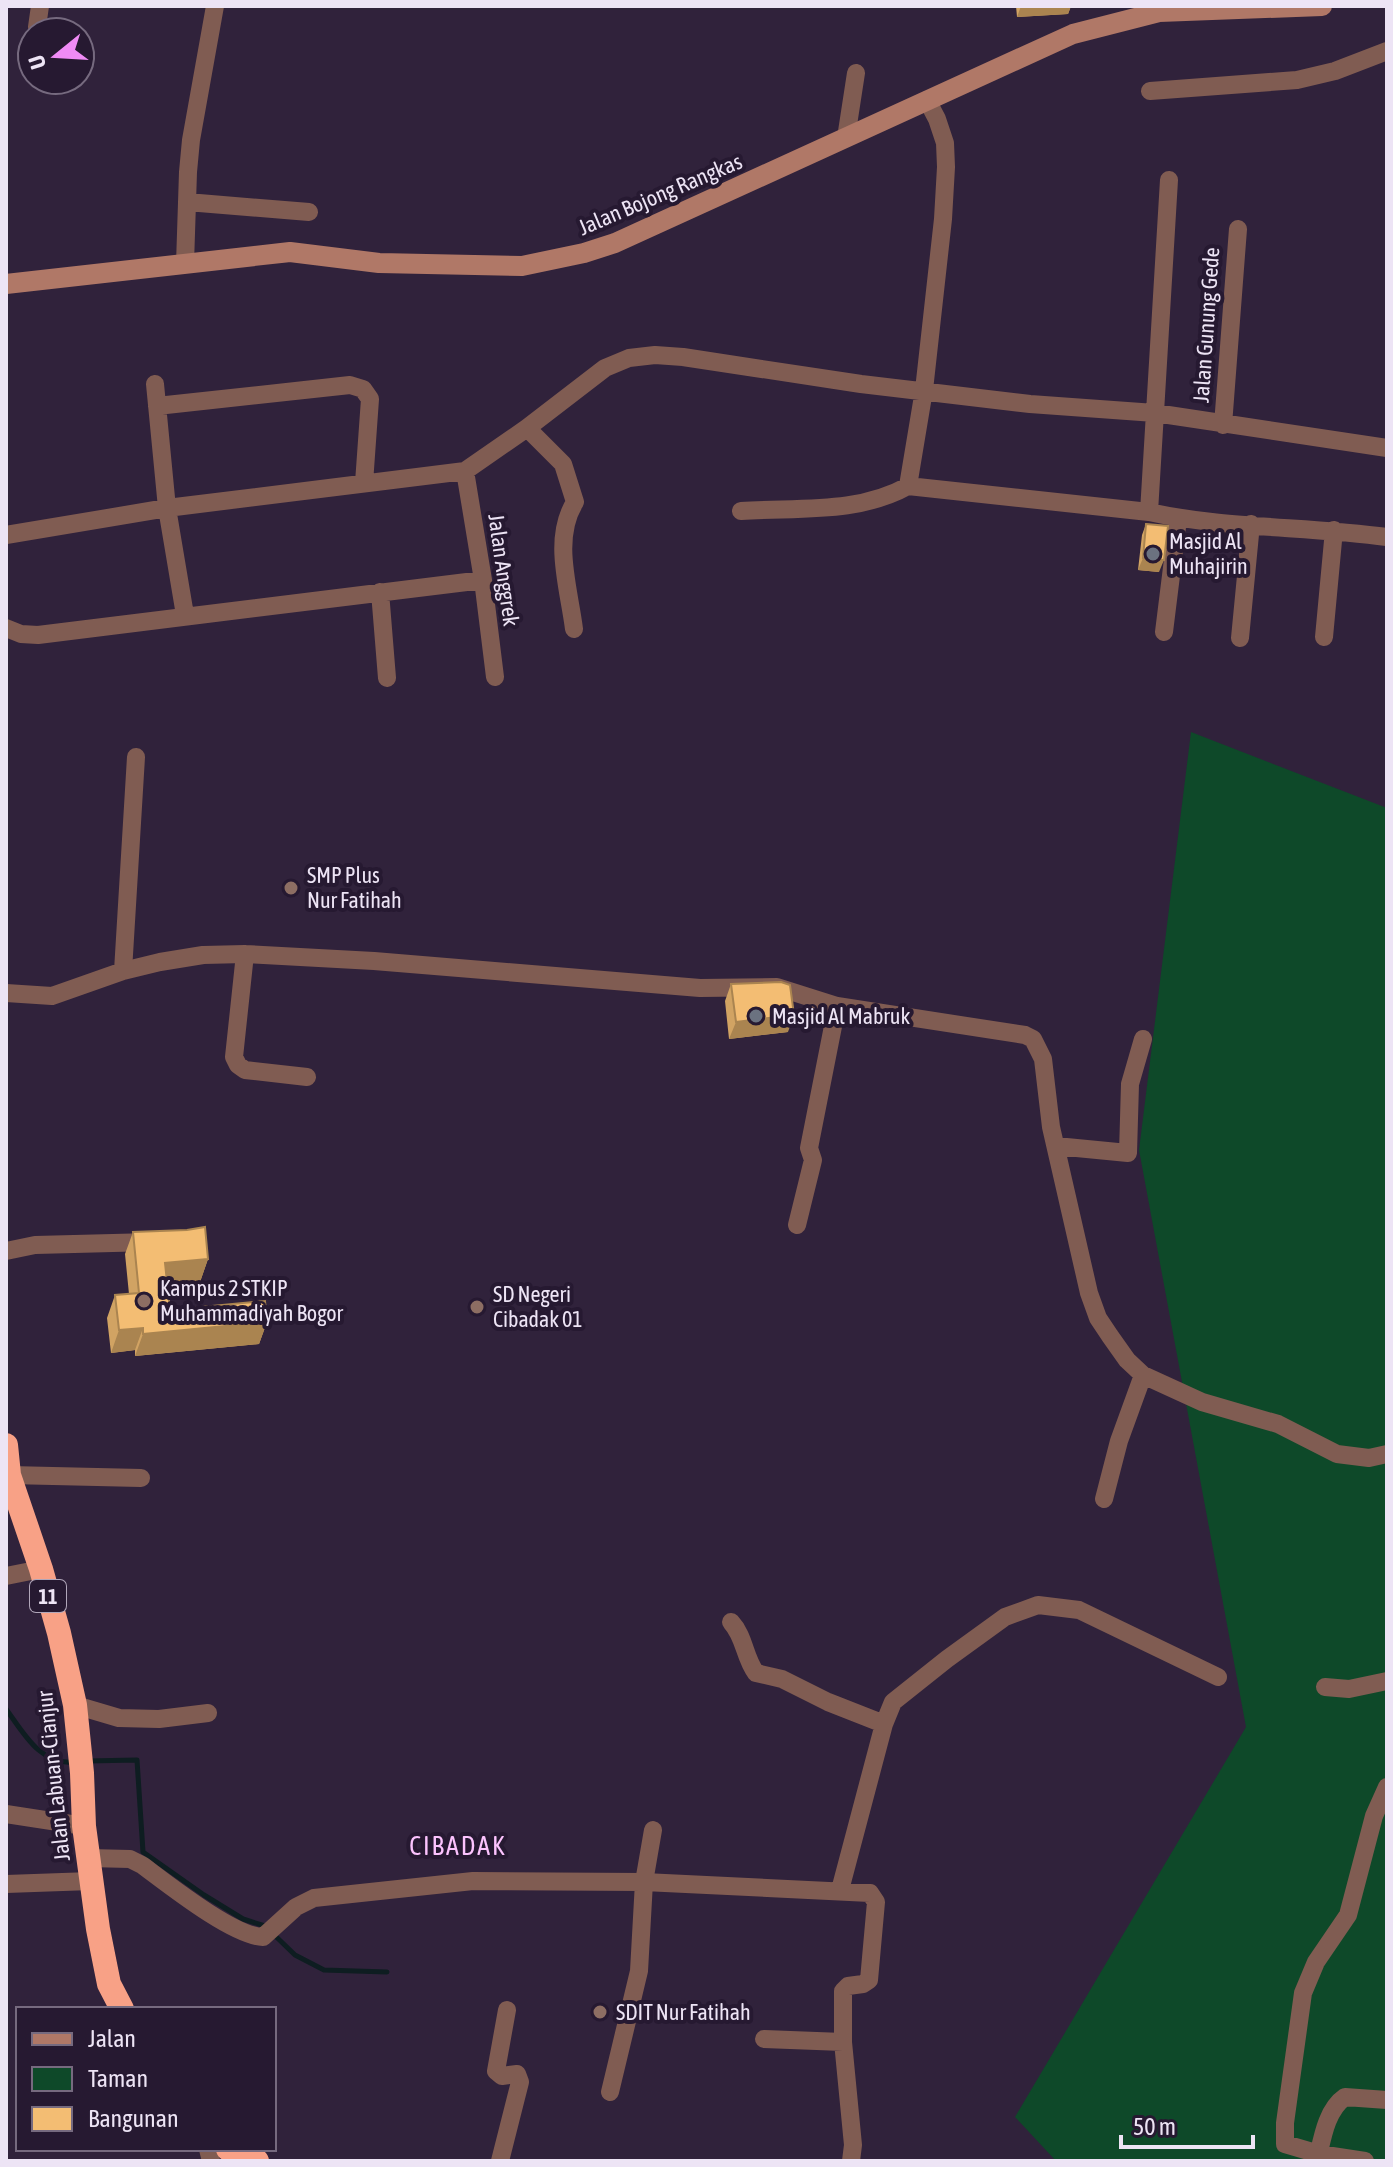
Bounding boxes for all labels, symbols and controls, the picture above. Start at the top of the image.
north arrow [16,16,96,96]
text: U [23,52,51,72]
street label: Jalan Bojong Rangkas [574,148,746,240]
street label: Jalan Gunung Gede [1188,246,1224,404]
street label: Jalan Anggrek [483,512,525,628]
place label: Masjid Al Muhajirin [1169,528,1248,579]
marker: Masjid Al Muhajirin [1144,545,1162,563]
place label: SMP Plus Nur Fatihah [307,862,402,913]
marker: SMP Plus Nur Fatihah [282,879,300,897]
place label: Masjid Al Mabruk [772,1003,910,1029]
marker: Masjid Al Mabruk [747,1007,765,1025]
place label: Kampus 2 STKIP Muhammadiyah Bogor [160,1275,344,1326]
place label: SD Negeri Cibadak 01 [493,1281,583,1332]
marker: Kampus 2 STKIP Muhammadiyah Bogor [135,1292,153,1310]
marker: SD Negeri Cibadak 01 [468,1298,486,1316]
road number: 11 [30,1580,66,1612]
street label: Jalan Labuan-Cianjur [31,1689,75,1863]
district label: CIBADAK [409,1831,507,1861]
place label: SDIT Nur Fatihah [616,1999,751,2025]
marker: SDIT Nur Fatihah [591,2003,609,2021]
legend [16,2007,276,2151]
text: Jalan [88,2025,136,2052]
text: Taman [88,2065,148,2092]
scale bar [1121,2099,1253,2149]
text: Bangunan [88,2105,179,2132]
text: 50 m [1133,2113,1176,2140]

